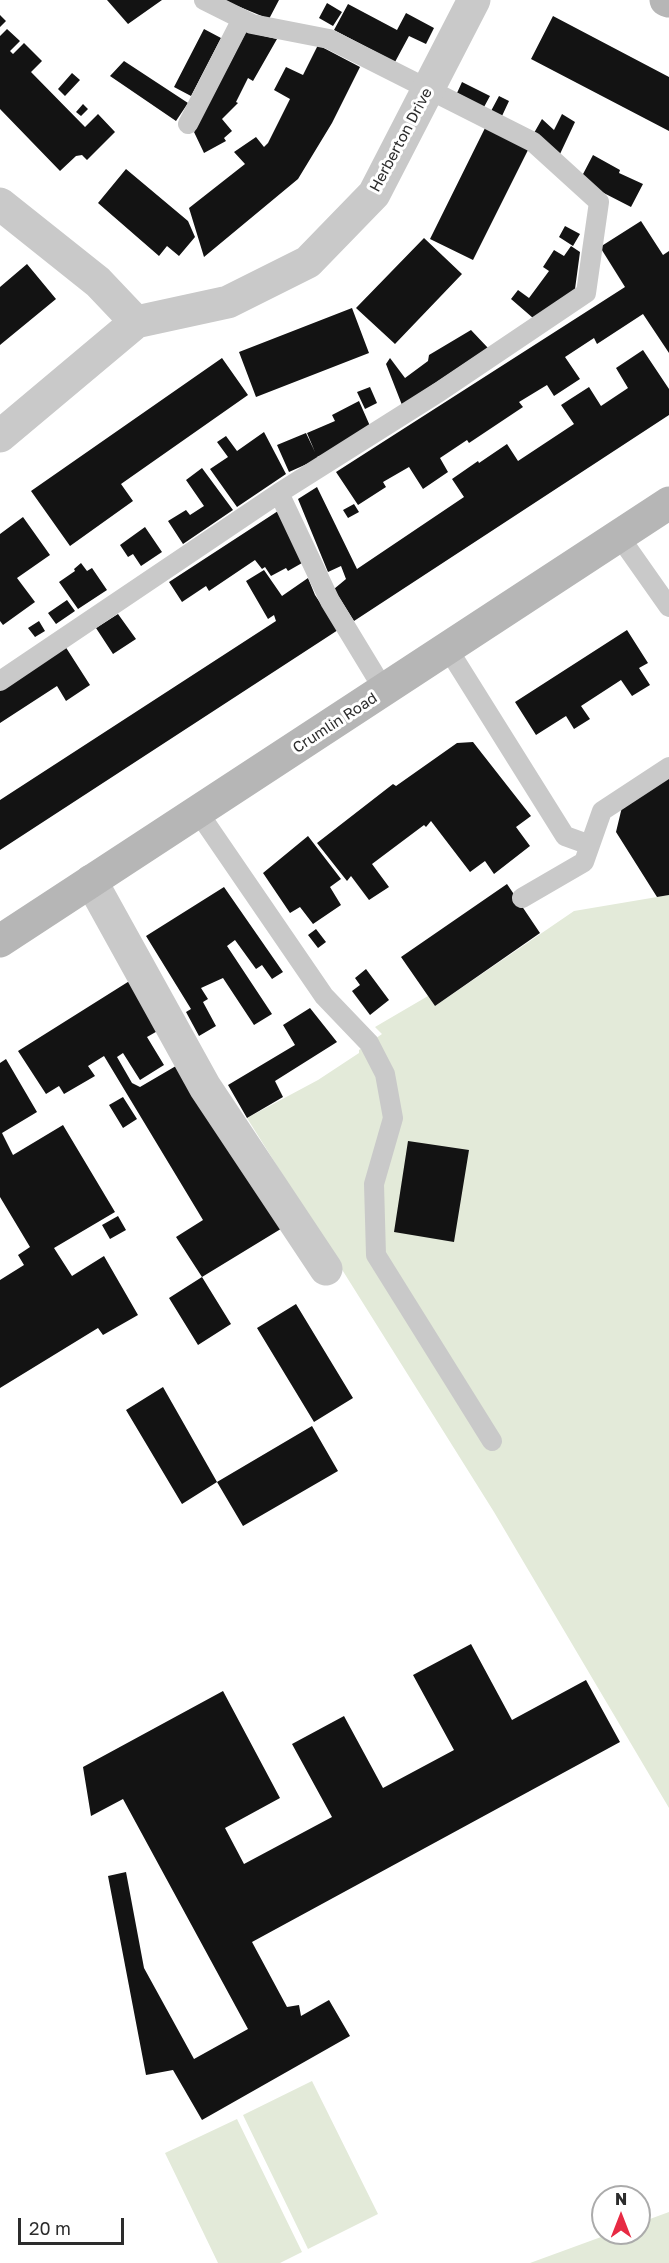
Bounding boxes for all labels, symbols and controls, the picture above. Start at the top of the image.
street label: Herberton Drive [366,85,436,195]
street label: Crumlin Road [289,689,381,757]
north arrow [591,2185,651,2245]
text: N [615,2189,627,2209]
scale bar [21,2206,128,2244]
text: 20 m [29,2217,71,2239]

